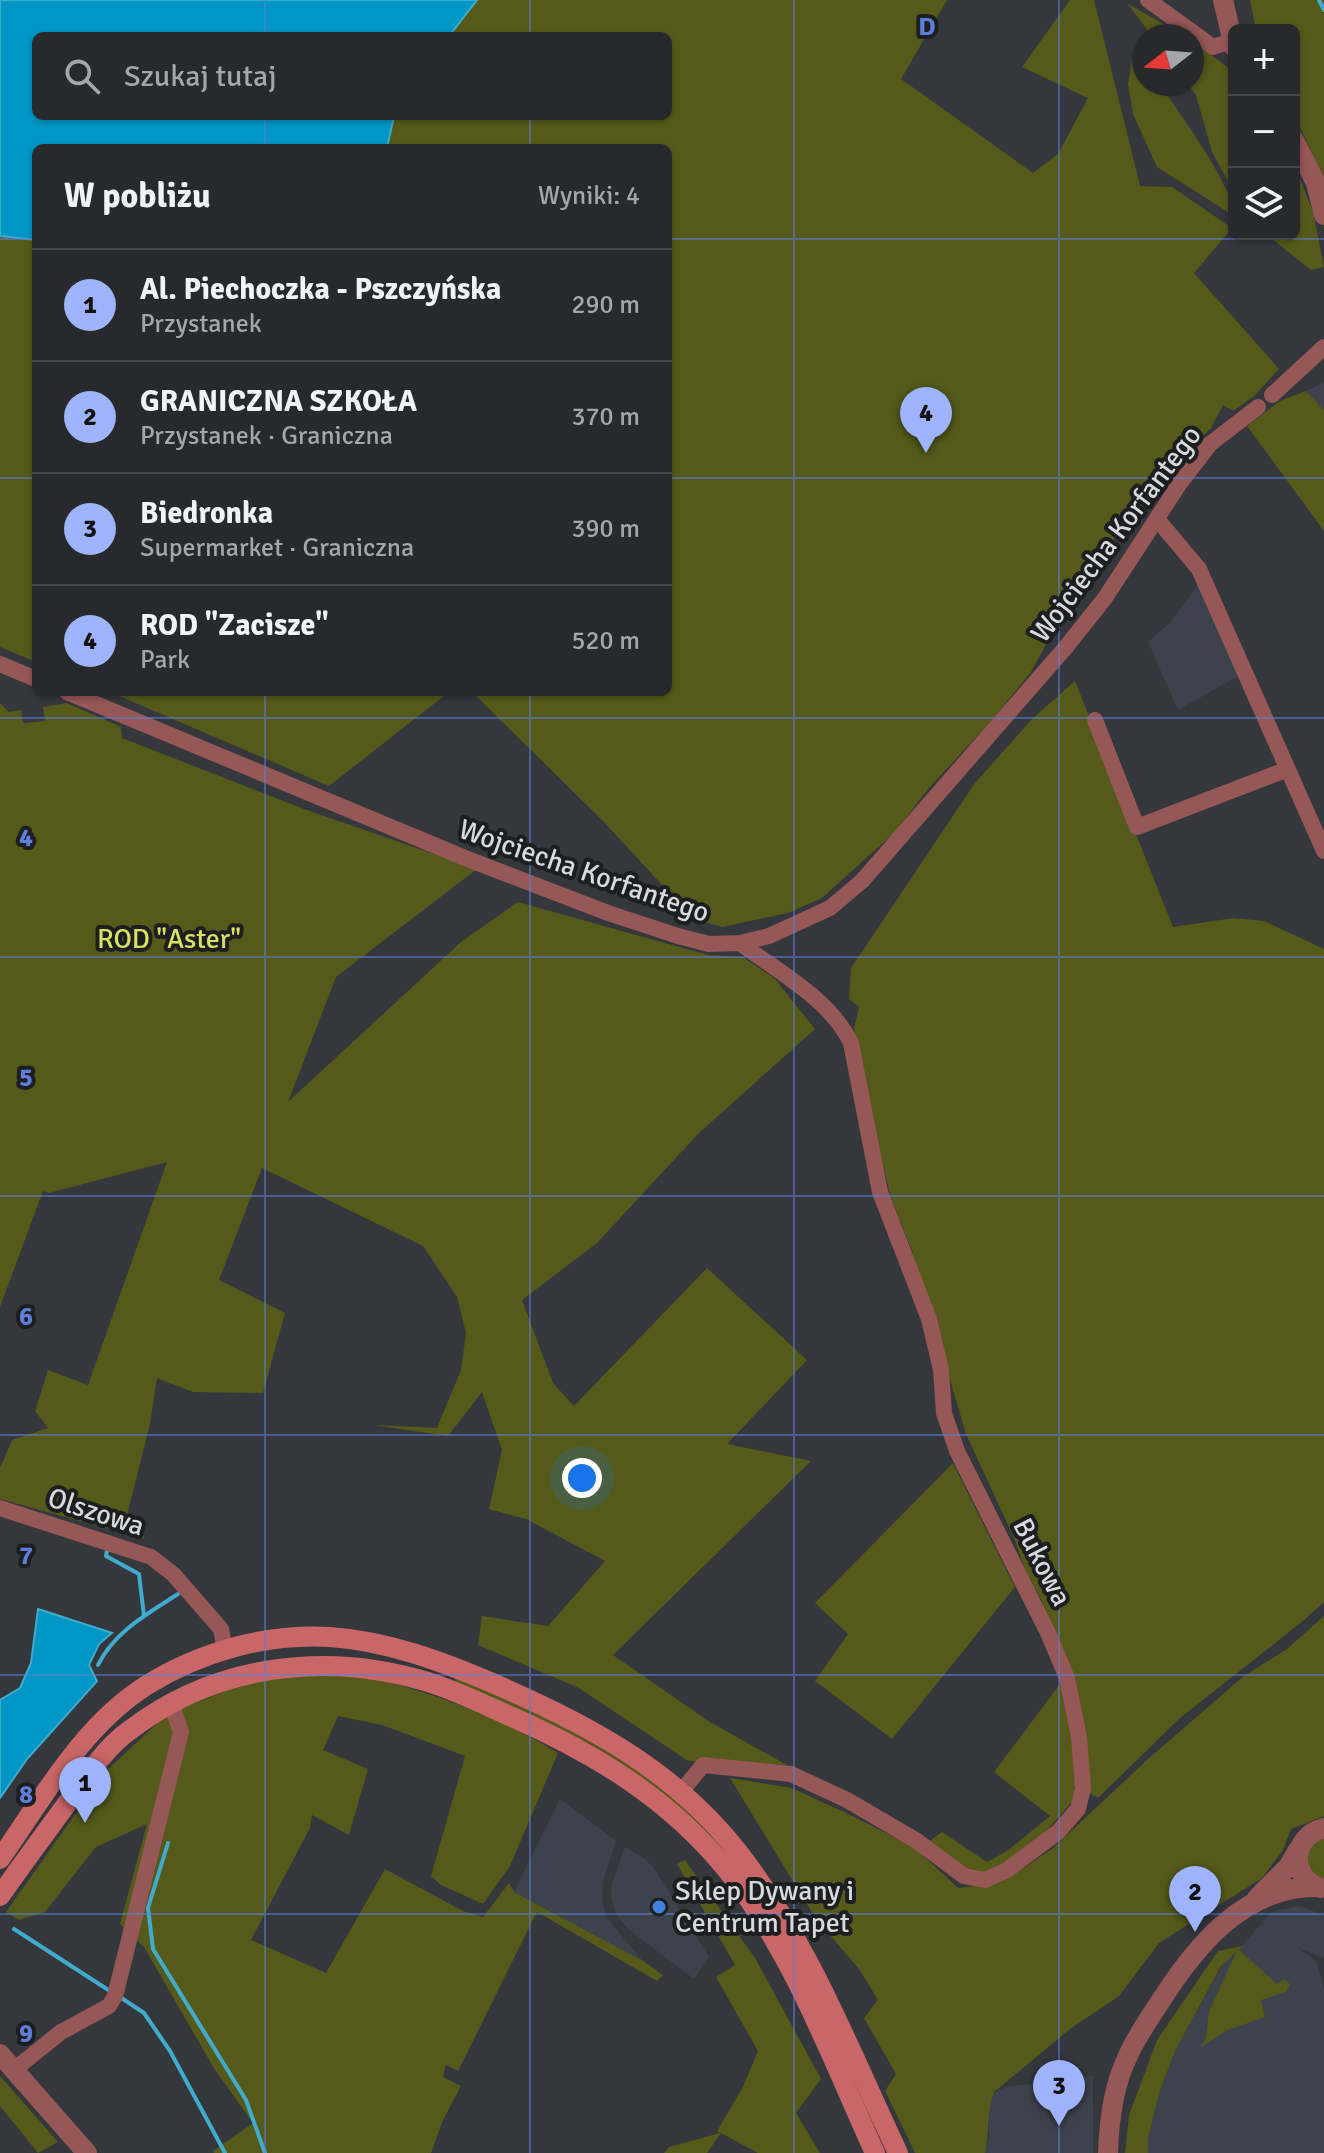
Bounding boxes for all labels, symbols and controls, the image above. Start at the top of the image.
text: D [918,11,936,43]
north arrow [1132,24,1204,96]
map controls [1228,24,1300,240]
button: + [1228,24,1300,96]
search box [32,32,672,120]
icon: search [60,54,104,98]
text: Szukaj tutaj [124,58,277,95]
button: − [1228,96,1300,168]
button: layers [1228,168,1300,240]
text: W pobliżu [64,175,211,217]
text: Wyniki: 4 [538,180,640,212]
text: Al. Piechoczka - Pszczyńska [140,271,501,308]
text: 1 [83,289,97,321]
text: 290 m [571,289,640,321]
text: Przystanek [140,308,262,340]
text: GRANICZNA SZKOŁA [140,383,417,420]
pin: 4 [900,387,952,453]
text: 2 [83,401,97,433]
text: 370 m [571,401,640,433]
street label: Wojciecha Korfantego [1023,419,1209,649]
text: Przystanek · Graniczna [140,420,393,452]
text: Biedronka [140,495,273,532]
text: 3 [83,513,97,545]
text: 390 m [571,513,640,545]
text: Supermarket · Graniczna [140,532,414,564]
text: ROD "Zacisze" [140,607,329,644]
text: 4 [83,625,97,657]
text: 520 m [571,625,640,657]
text: Park [140,644,190,676]
street label: Wojciecha Korfantego [454,812,714,930]
text: 4 [19,822,33,854]
park label: ROD "Aster" [97,922,241,956]
text: 5 [19,1062,33,1094]
text: 6 [19,1301,33,1333]
your location [562,1458,602,1498]
street label: Olszowa [43,1480,149,1544]
street label: Bukowa [1005,1512,1079,1612]
text: 7 [19,1540,33,1572]
pin: 1 [59,1757,111,1823]
text: 8 [19,1779,33,1811]
pin: 2 [1169,1866,1221,1932]
place label: Sklep Dywany i Centrum Tapet [675,1874,854,1940]
marker: Sklep Dywany i Centrum Tapet [650,1898,668,1916]
text: 9 [19,2018,33,2050]
pin: 3 [1033,2060,1085,2126]

